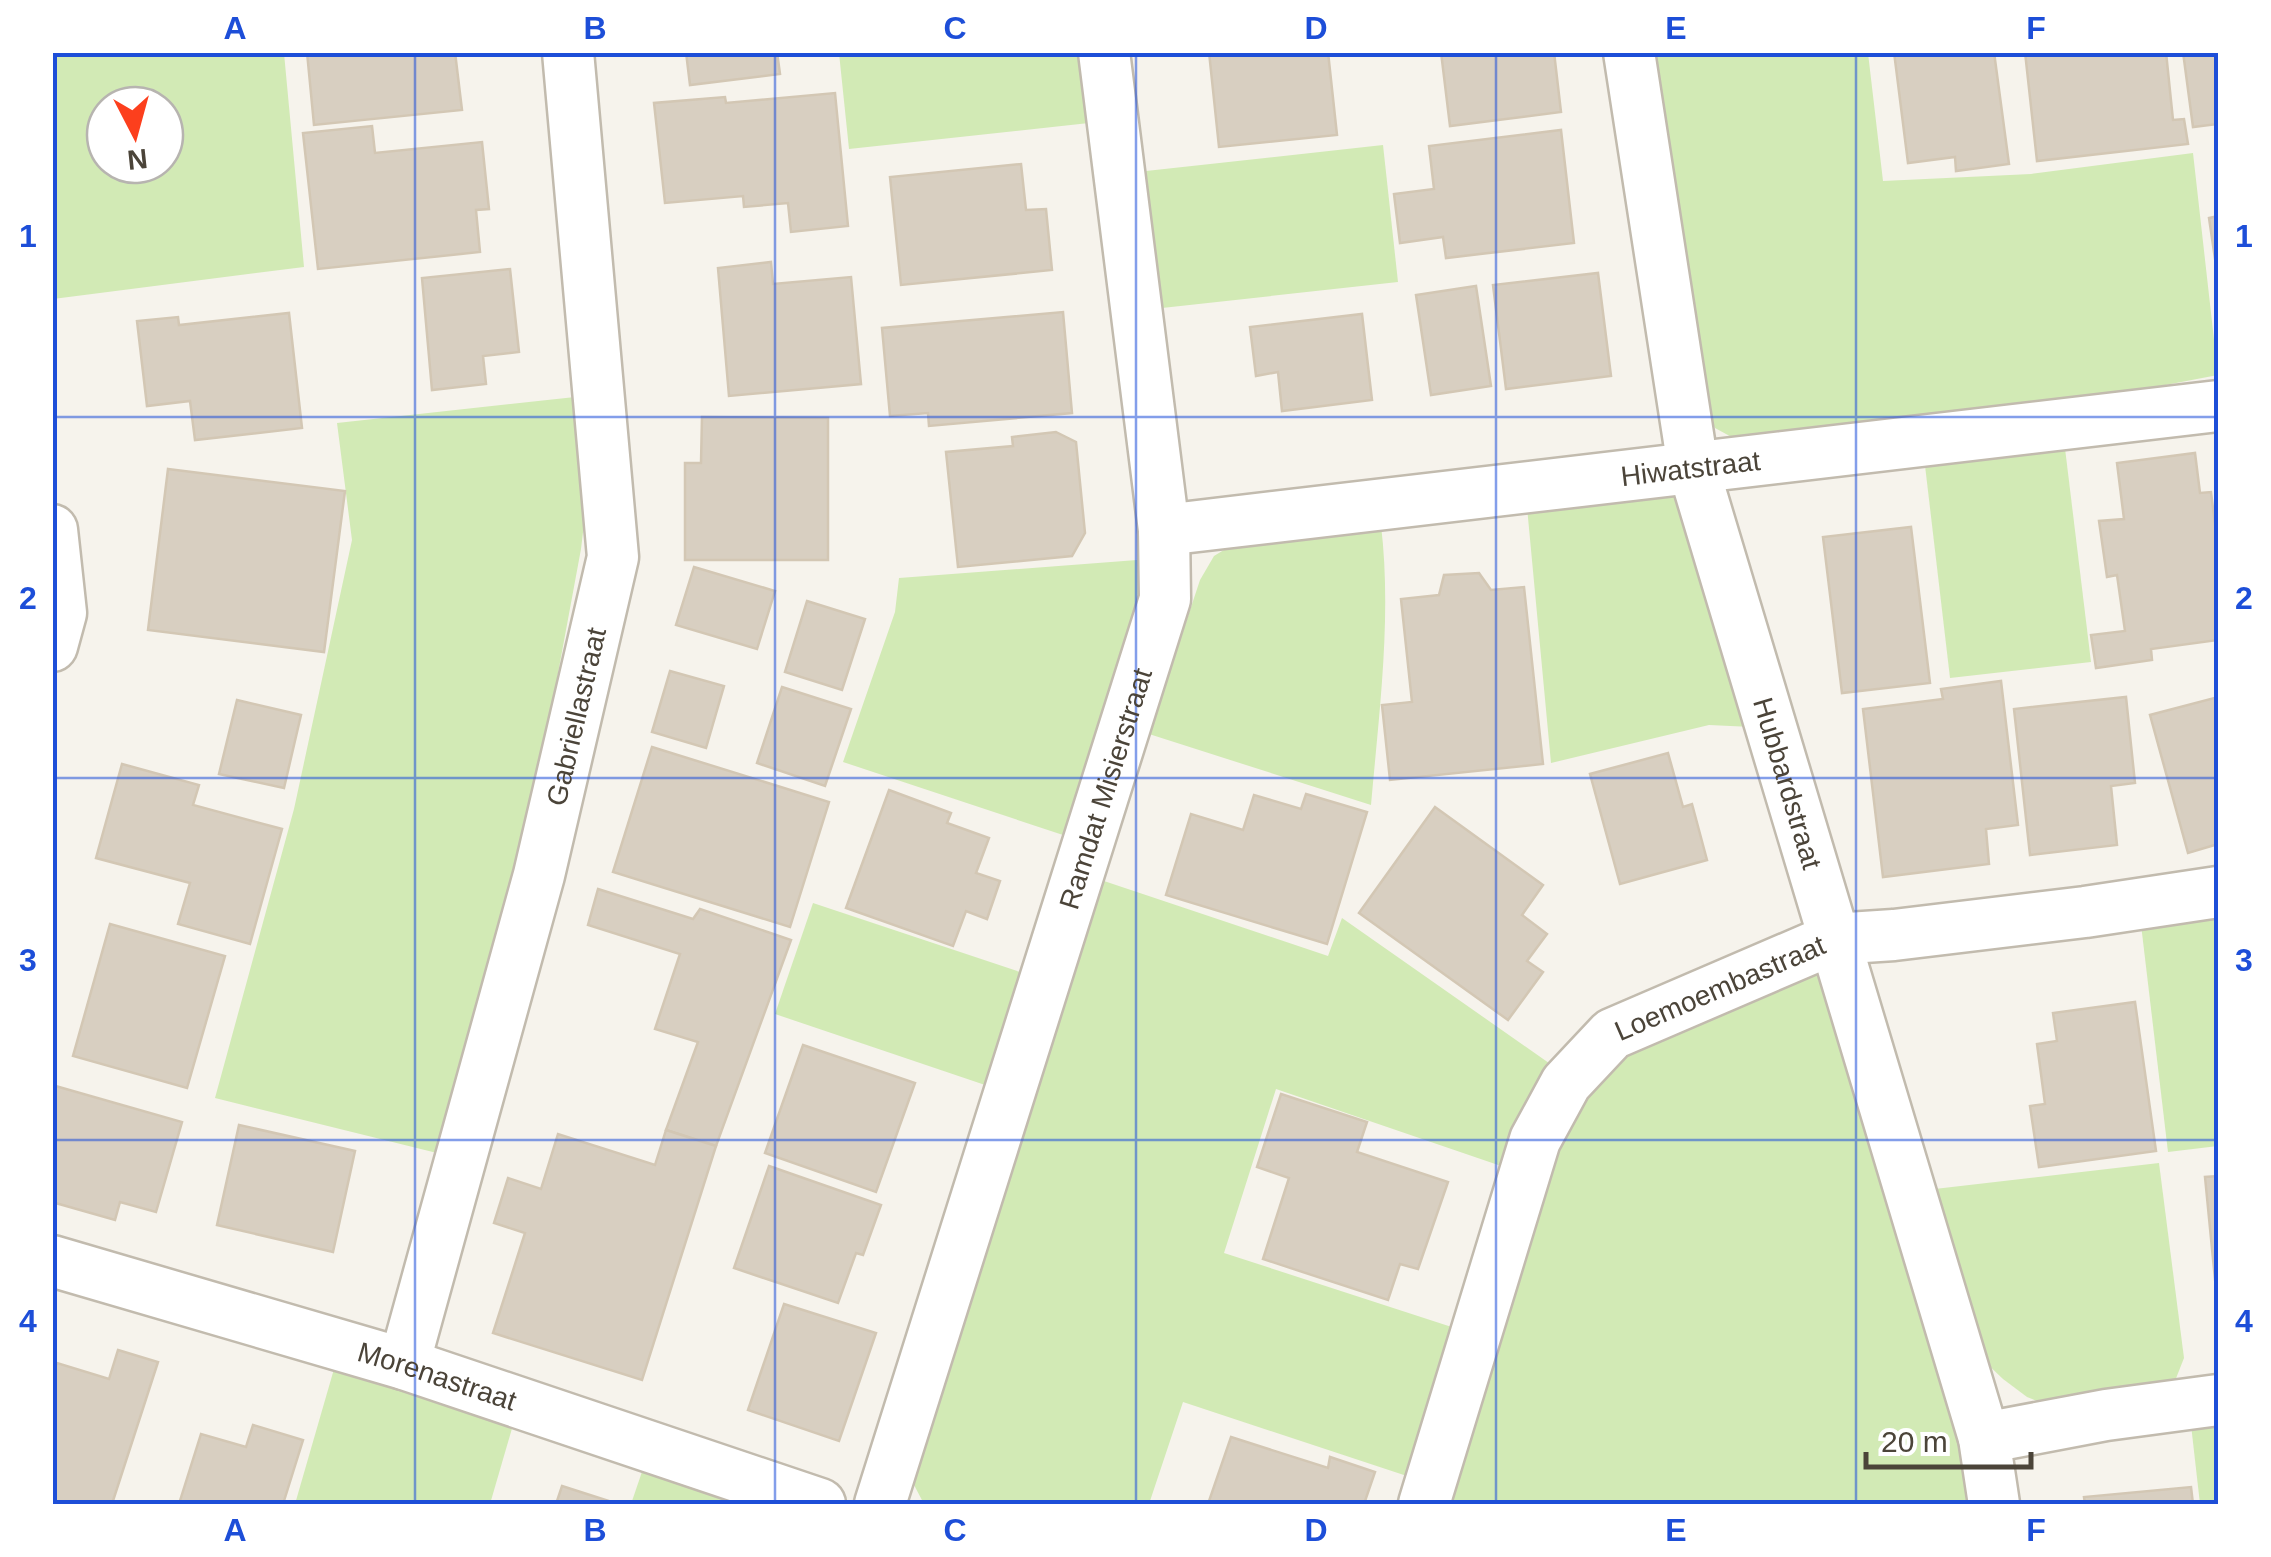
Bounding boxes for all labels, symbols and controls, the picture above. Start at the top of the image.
text: A [223,10,247,46]
text: B [583,10,607,46]
text: C [943,10,967,46]
text: D [1304,10,1328,46]
text: E [1665,10,1687,46]
text: F [2026,10,2046,46]
north arrow [85,85,185,185]
text: N [126,143,149,176]
text: 1 [19,218,37,254]
text: 1 [2235,218,2253,254]
street label: Hiwatstraat [1619,445,1762,492]
text: 2 [19,580,37,616]
text: 2 [2235,580,2253,616]
street label: Gabriellastraat [541,624,612,809]
street label: Ramdat Misierstraat [1053,664,1158,913]
street label: Hubbardstraat [1747,694,1828,873]
street label: Loemoembastraat [1610,929,1830,1047]
text: 3 [19,942,37,978]
text: 3 [2235,942,2253,978]
text: 4 [19,1303,37,1339]
text: 4 [2235,1303,2253,1339]
street label: Morenastraat [354,1336,521,1417]
scale bar [1866,1407,2031,1469]
text: 20 m [1881,1425,1948,1458]
text: A [223,1512,247,1548]
text: B [583,1512,607,1548]
text: C [943,1512,967,1548]
text: D [1304,1512,1328,1548]
text: E [1665,1512,1687,1548]
text: F [2026,1512,2046,1548]

